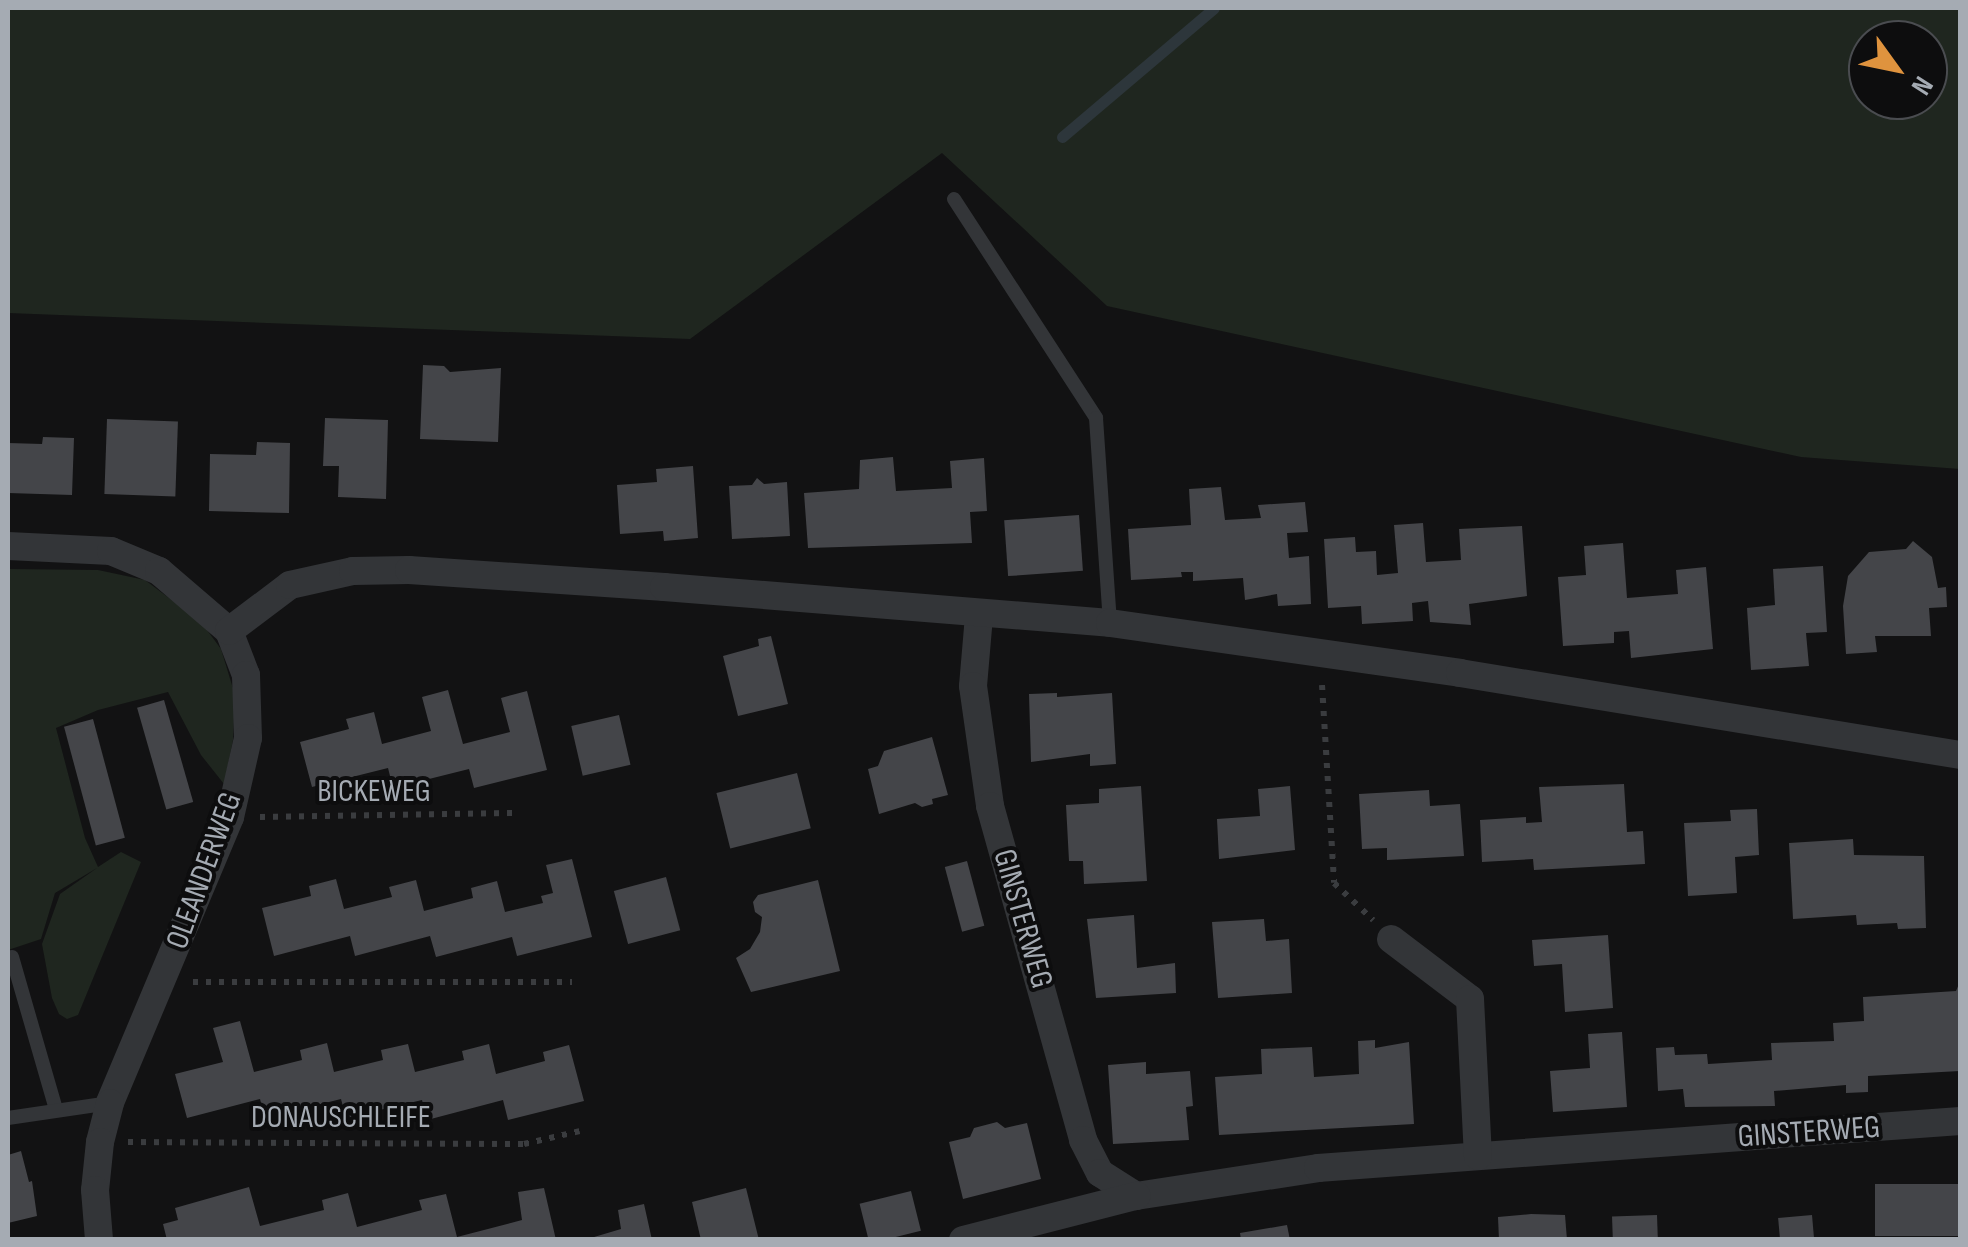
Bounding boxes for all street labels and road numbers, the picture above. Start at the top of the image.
street label: BICKEWEG [317,773,431,811]
street label: OLEANDERWEG [159,788,251,954]
street label: GINSTERWEG [984,845,1060,993]
street label: DONAUSCHLEIFE [251,1099,431,1137]
street label: GINSTERWEG [1737,1109,1881,1157]

